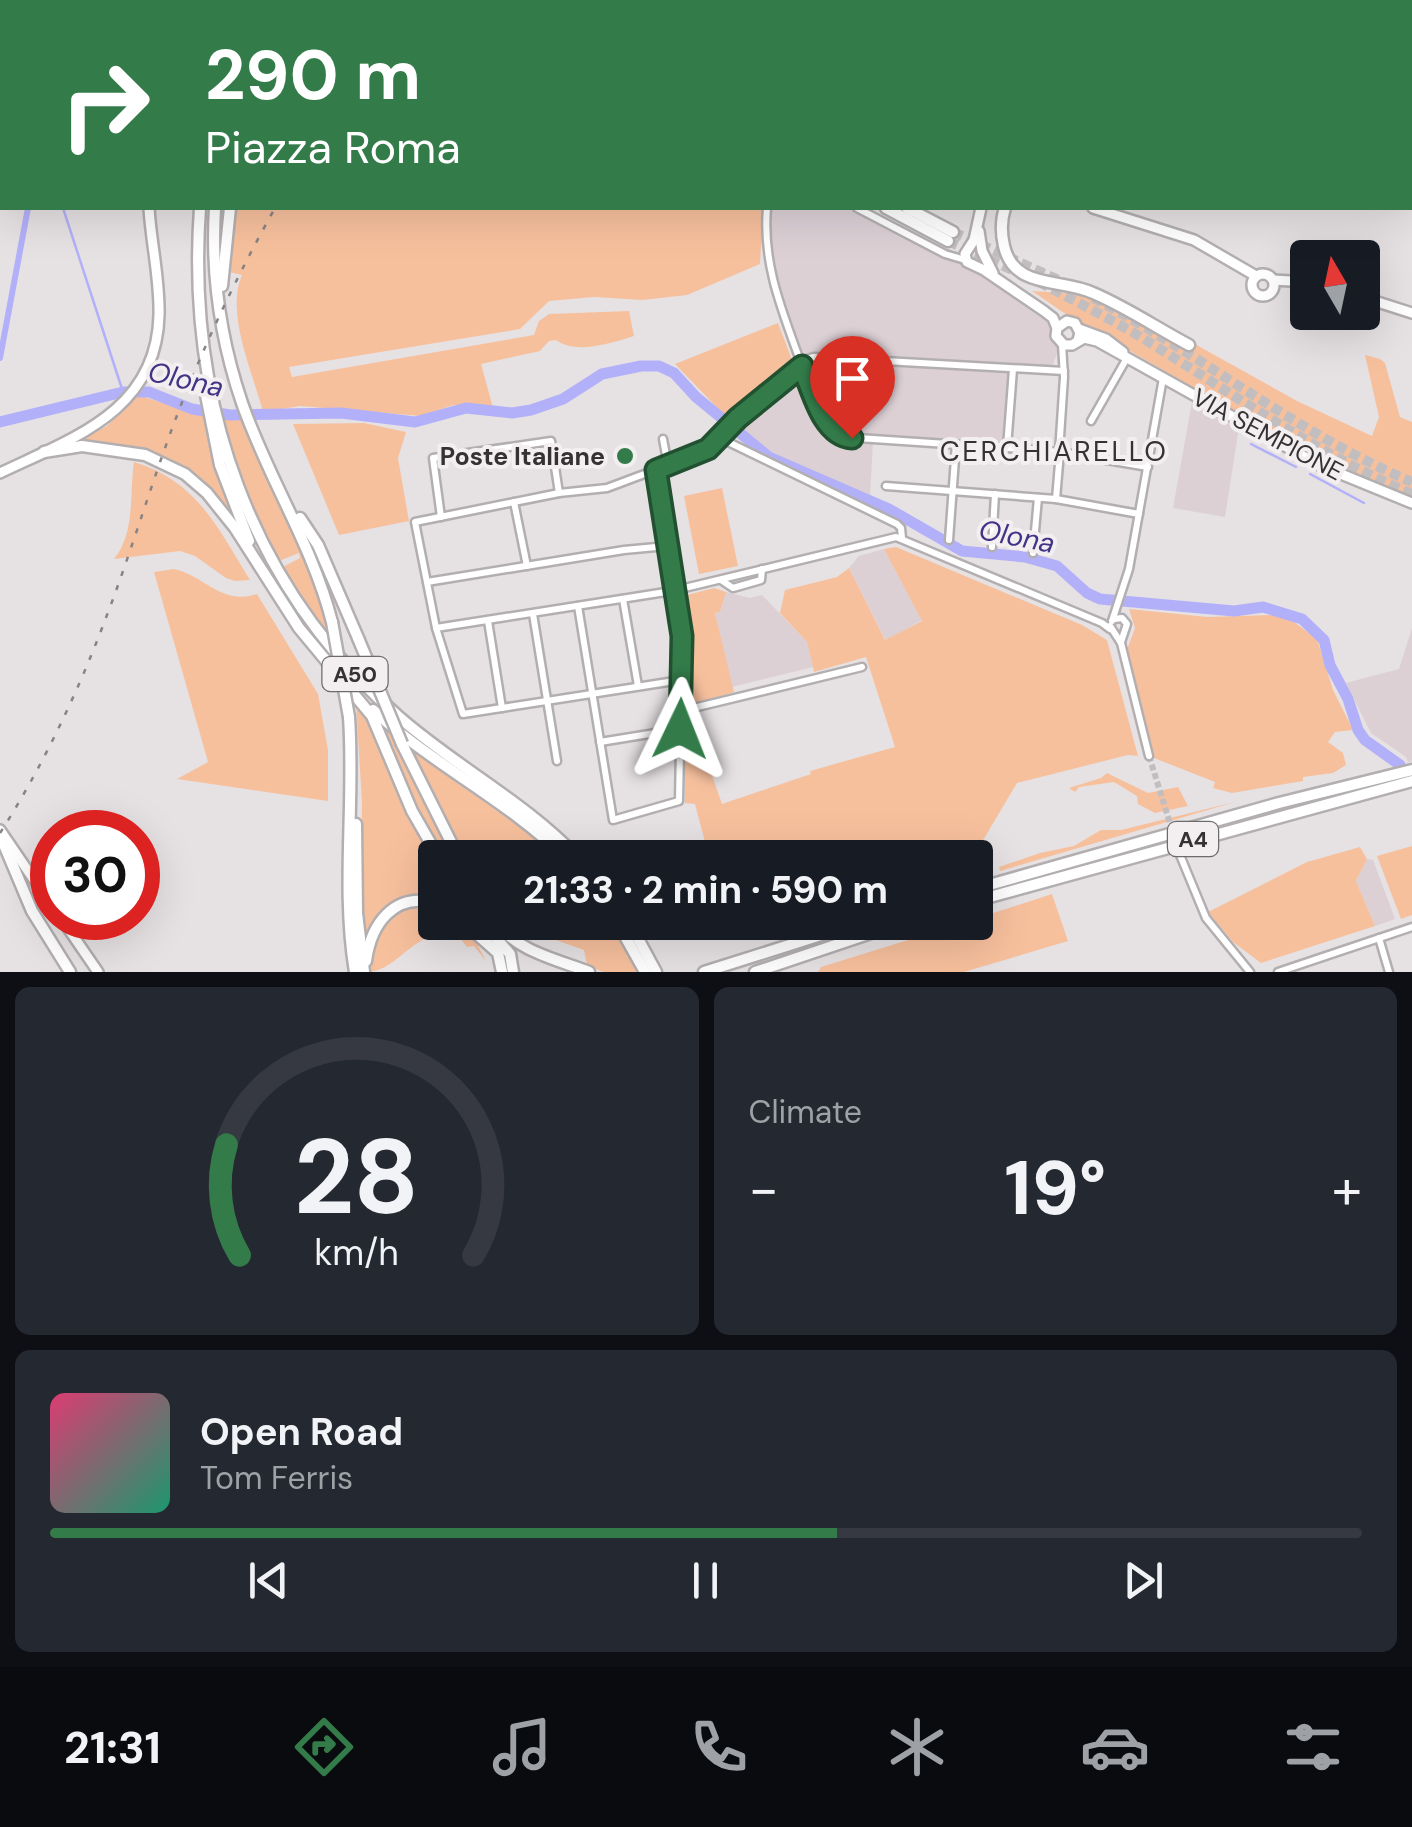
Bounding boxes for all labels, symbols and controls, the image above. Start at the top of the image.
text: 290 m [205,30,421,121]
icon: right [40,40,170,170]
text: Piazza Roma [205,118,461,177]
north arrow [1290,240,1380,330]
map controls [1290,240,1380,330]
pin [810,336,895,439]
icon: arrive [825,351,880,406]
water label: Olona [145,353,227,406]
street label: VIA SEMPIONE [1186,381,1349,488]
district label: CERCHIARELLO [940,433,1168,470]
place label: Poste Italiane [440,440,605,473]
marker: Poste Italiane [614,445,636,467]
water label: Olona [976,511,1058,562]
road number: A50 [322,657,388,691]
position arrow [628,677,732,781]
speed limit sign: 30 [30,810,160,940]
road number: A4 [1168,822,1218,856]
text: 21:33 · 2 min · 590 m [523,865,888,915]
text: Climate [749,1091,862,1133]
text: 28 [294,1110,419,1245]
text: 19° [1004,1140,1106,1237]
text: − [749,1153,779,1225]
text: + [1332,1153,1362,1225]
text: km/h [315,1230,399,1276]
text: Open Road [200,1407,403,1457]
text: Tom Ferris [200,1457,353,1499]
icon: previous [241,1553,296,1608]
icon: pause [678,1553,733,1608]
icon: next [1116,1553,1171,1608]
icon: directions [289,1712,359,1782]
icon: music [487,1712,557,1782]
icon: phone [684,1712,754,1782]
icon: climate [882,1712,952,1782]
icon: car [1080,1712,1150,1782]
icon: filters [1278,1712,1348,1782]
text: 21:31 [64,1718,161,1777]

